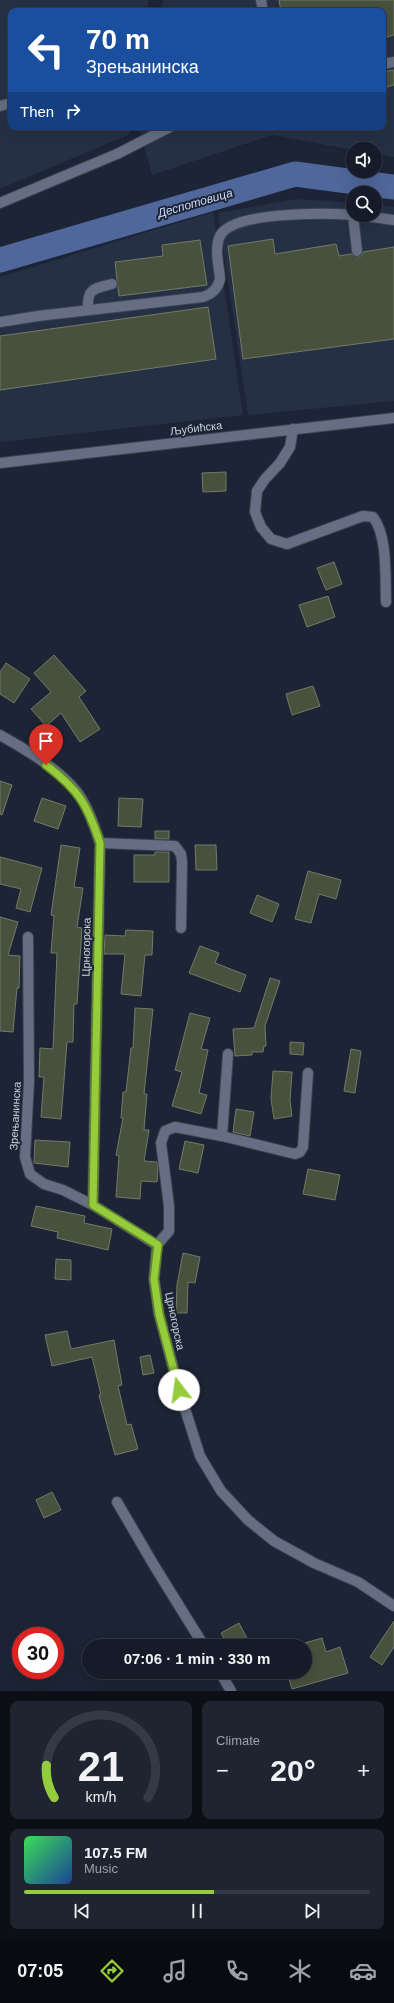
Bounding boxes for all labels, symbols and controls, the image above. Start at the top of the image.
icon: left [20,24,72,76]
text: 70 m [86,24,150,55]
text: Зрењанинска [86,57,199,77]
icon: right [62,100,84,122]
text: Then [20,103,54,120]
map controls [346,142,382,222]
button: sound [346,142,382,178]
water label: Деспотовица [154,186,234,221]
button: search [346,186,382,222]
street label: Љубићска [169,419,224,437]
pin [29,724,63,765]
icon: arrive [35,730,57,752]
street label: Црногорска [79,916,93,977]
street label: Зрењанинска [7,1080,23,1151]
street label: Црногорска [163,1291,187,1352]
position arrow [158,1369,200,1411]
speed limit sign: 30 [12,1627,64,1679]
text: 07:06 · 1 min · 330 m [124,1650,270,1667]
text: Climate [216,1733,260,1748]
text: 21 [78,1743,124,1790]
text: 20° [270,1754,316,1787]
text: − [216,1758,229,1783]
text: + [357,1758,370,1783]
text: km/h [86,1789,117,1805]
text: 107.5 FM [84,1844,147,1861]
text: Music [84,1861,118,1876]
icon: previous [71,1900,93,1922]
icon: pause [186,1900,208,1922]
icon: next [301,1900,323,1922]
icon: directions [98,1957,126,1985]
icon: music [161,1957,189,1985]
icon: phone [223,1957,251,1985]
icon: climate [286,1957,314,1985]
icon: car [349,1957,377,1985]
text: 07:05 [17,1961,63,1981]

